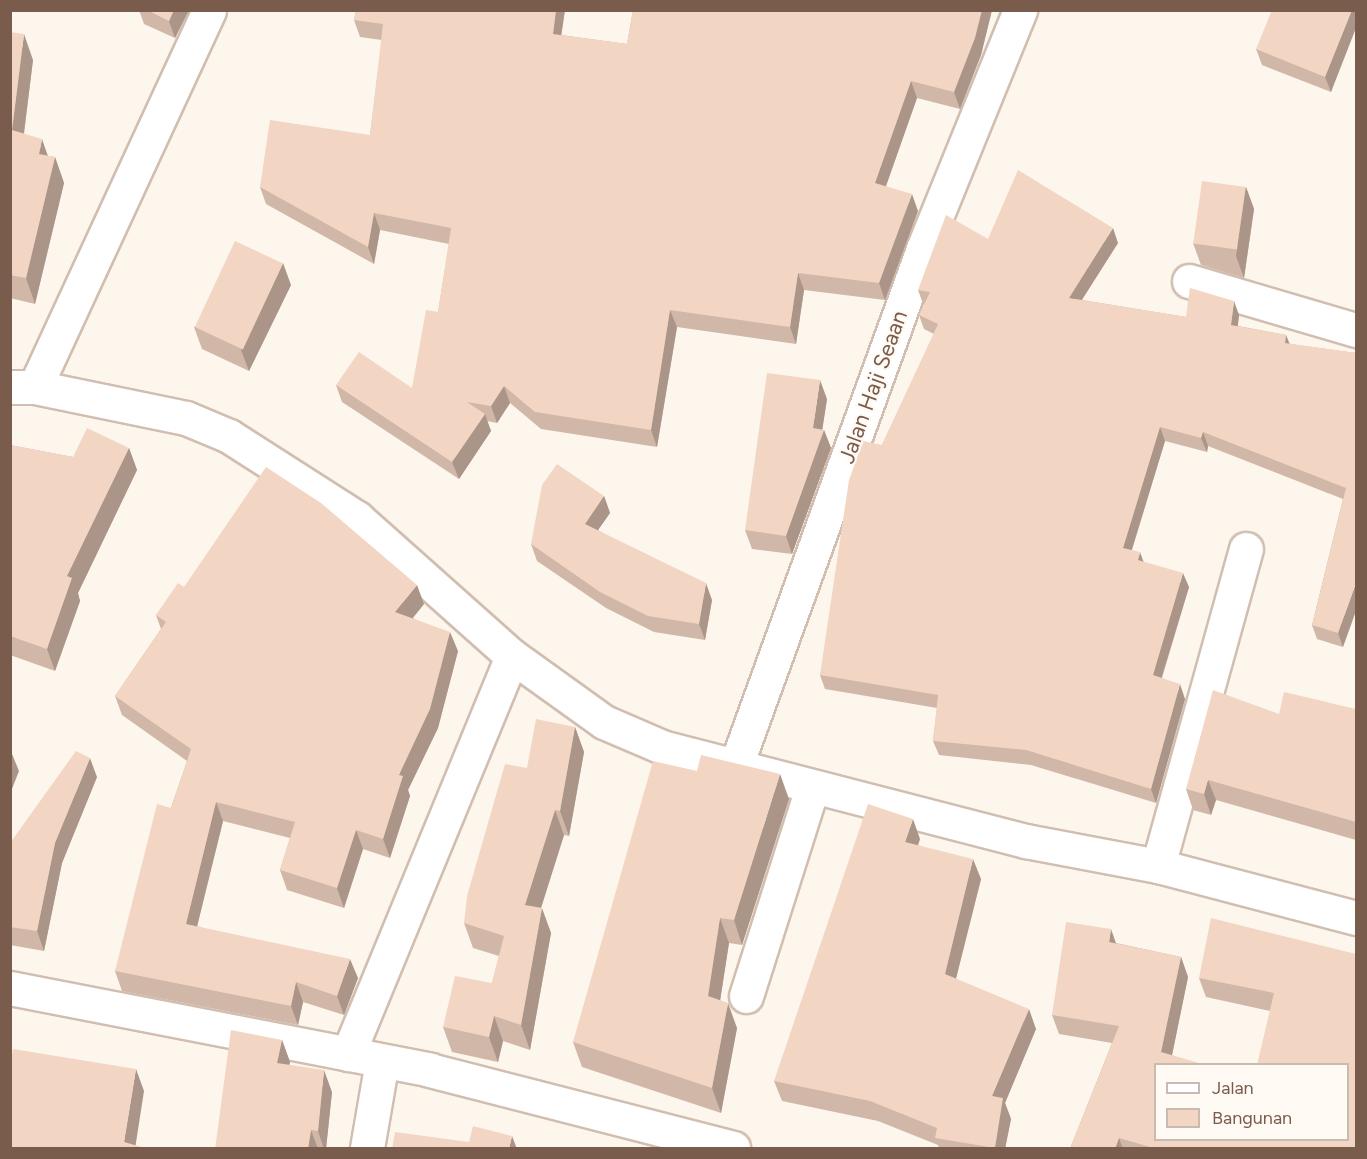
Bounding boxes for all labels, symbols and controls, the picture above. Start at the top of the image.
street label: Jalan Haji Seaan [833,307,913,467]
legend [1154,1063,1349,1141]
text: Jalan [1212,1077,1254,1099]
text: Bangunan [1212,1107,1292,1129]

